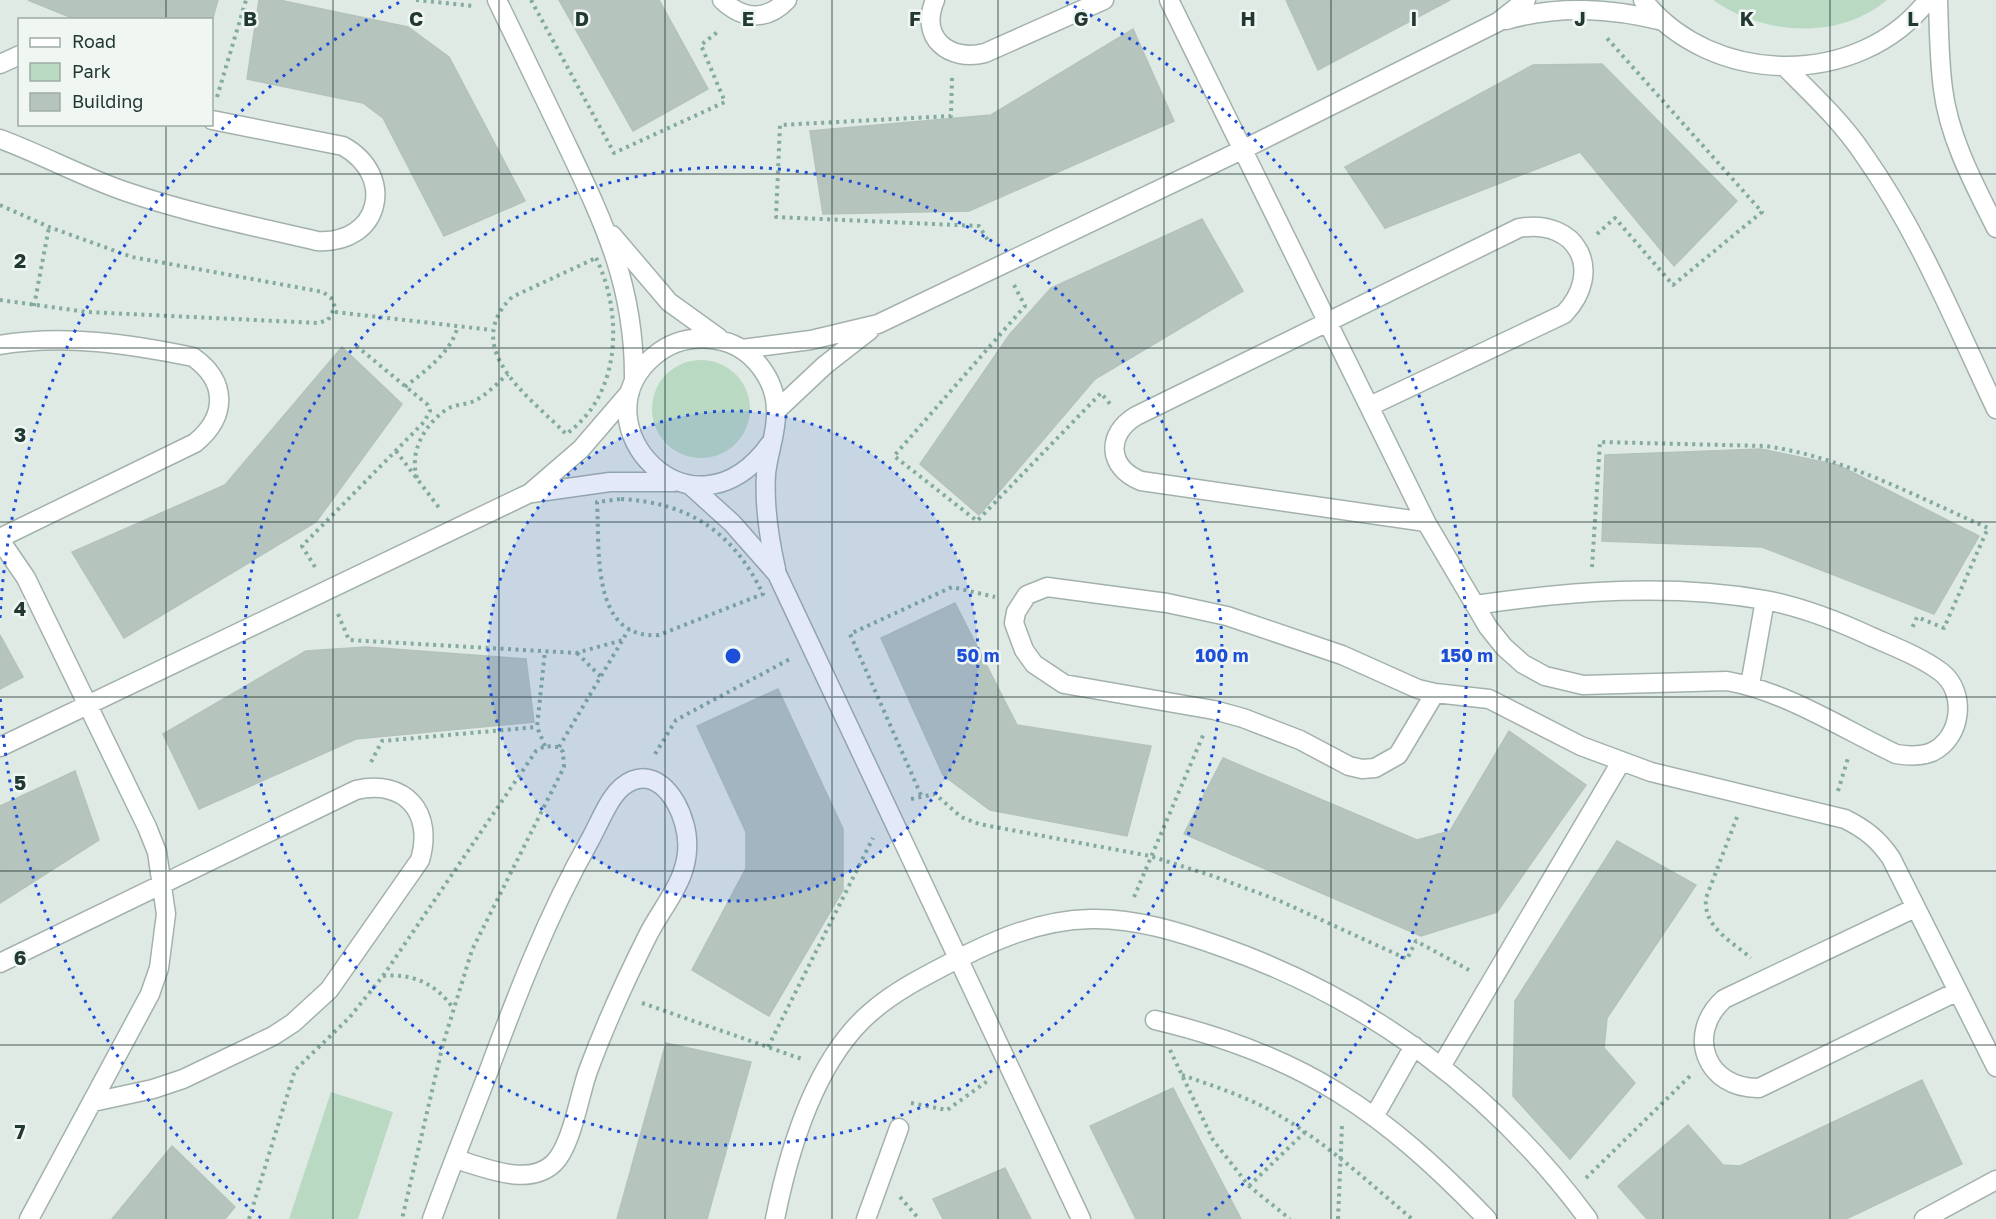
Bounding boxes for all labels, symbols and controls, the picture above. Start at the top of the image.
text: B [243,6,257,30]
text: C [409,6,423,30]
text: D [575,6,589,30]
text: E [742,6,754,30]
text: F [909,6,921,30]
text: G [1074,6,1088,30]
text: H [1240,6,1256,30]
text: I [1411,6,1417,30]
text: J [1574,6,1586,30]
text: K [1740,6,1755,30]
text: L [1907,6,1919,30]
legend [18,18,213,126]
text: Road [72,30,116,52]
text: Park [72,60,111,82]
text: Building [72,90,143,112]
text: 2 [14,248,26,272]
text: 3 [14,422,26,446]
text: 4 [14,596,26,620]
text: 50 m [957,644,999,666]
text: 100 m [1196,644,1248,666]
text: 150 m [1441,644,1493,666]
centre of rings [723,646,743,666]
text: 5 [14,770,26,794]
text: 6 [14,945,26,969]
text: 7 [15,1119,26,1143]

